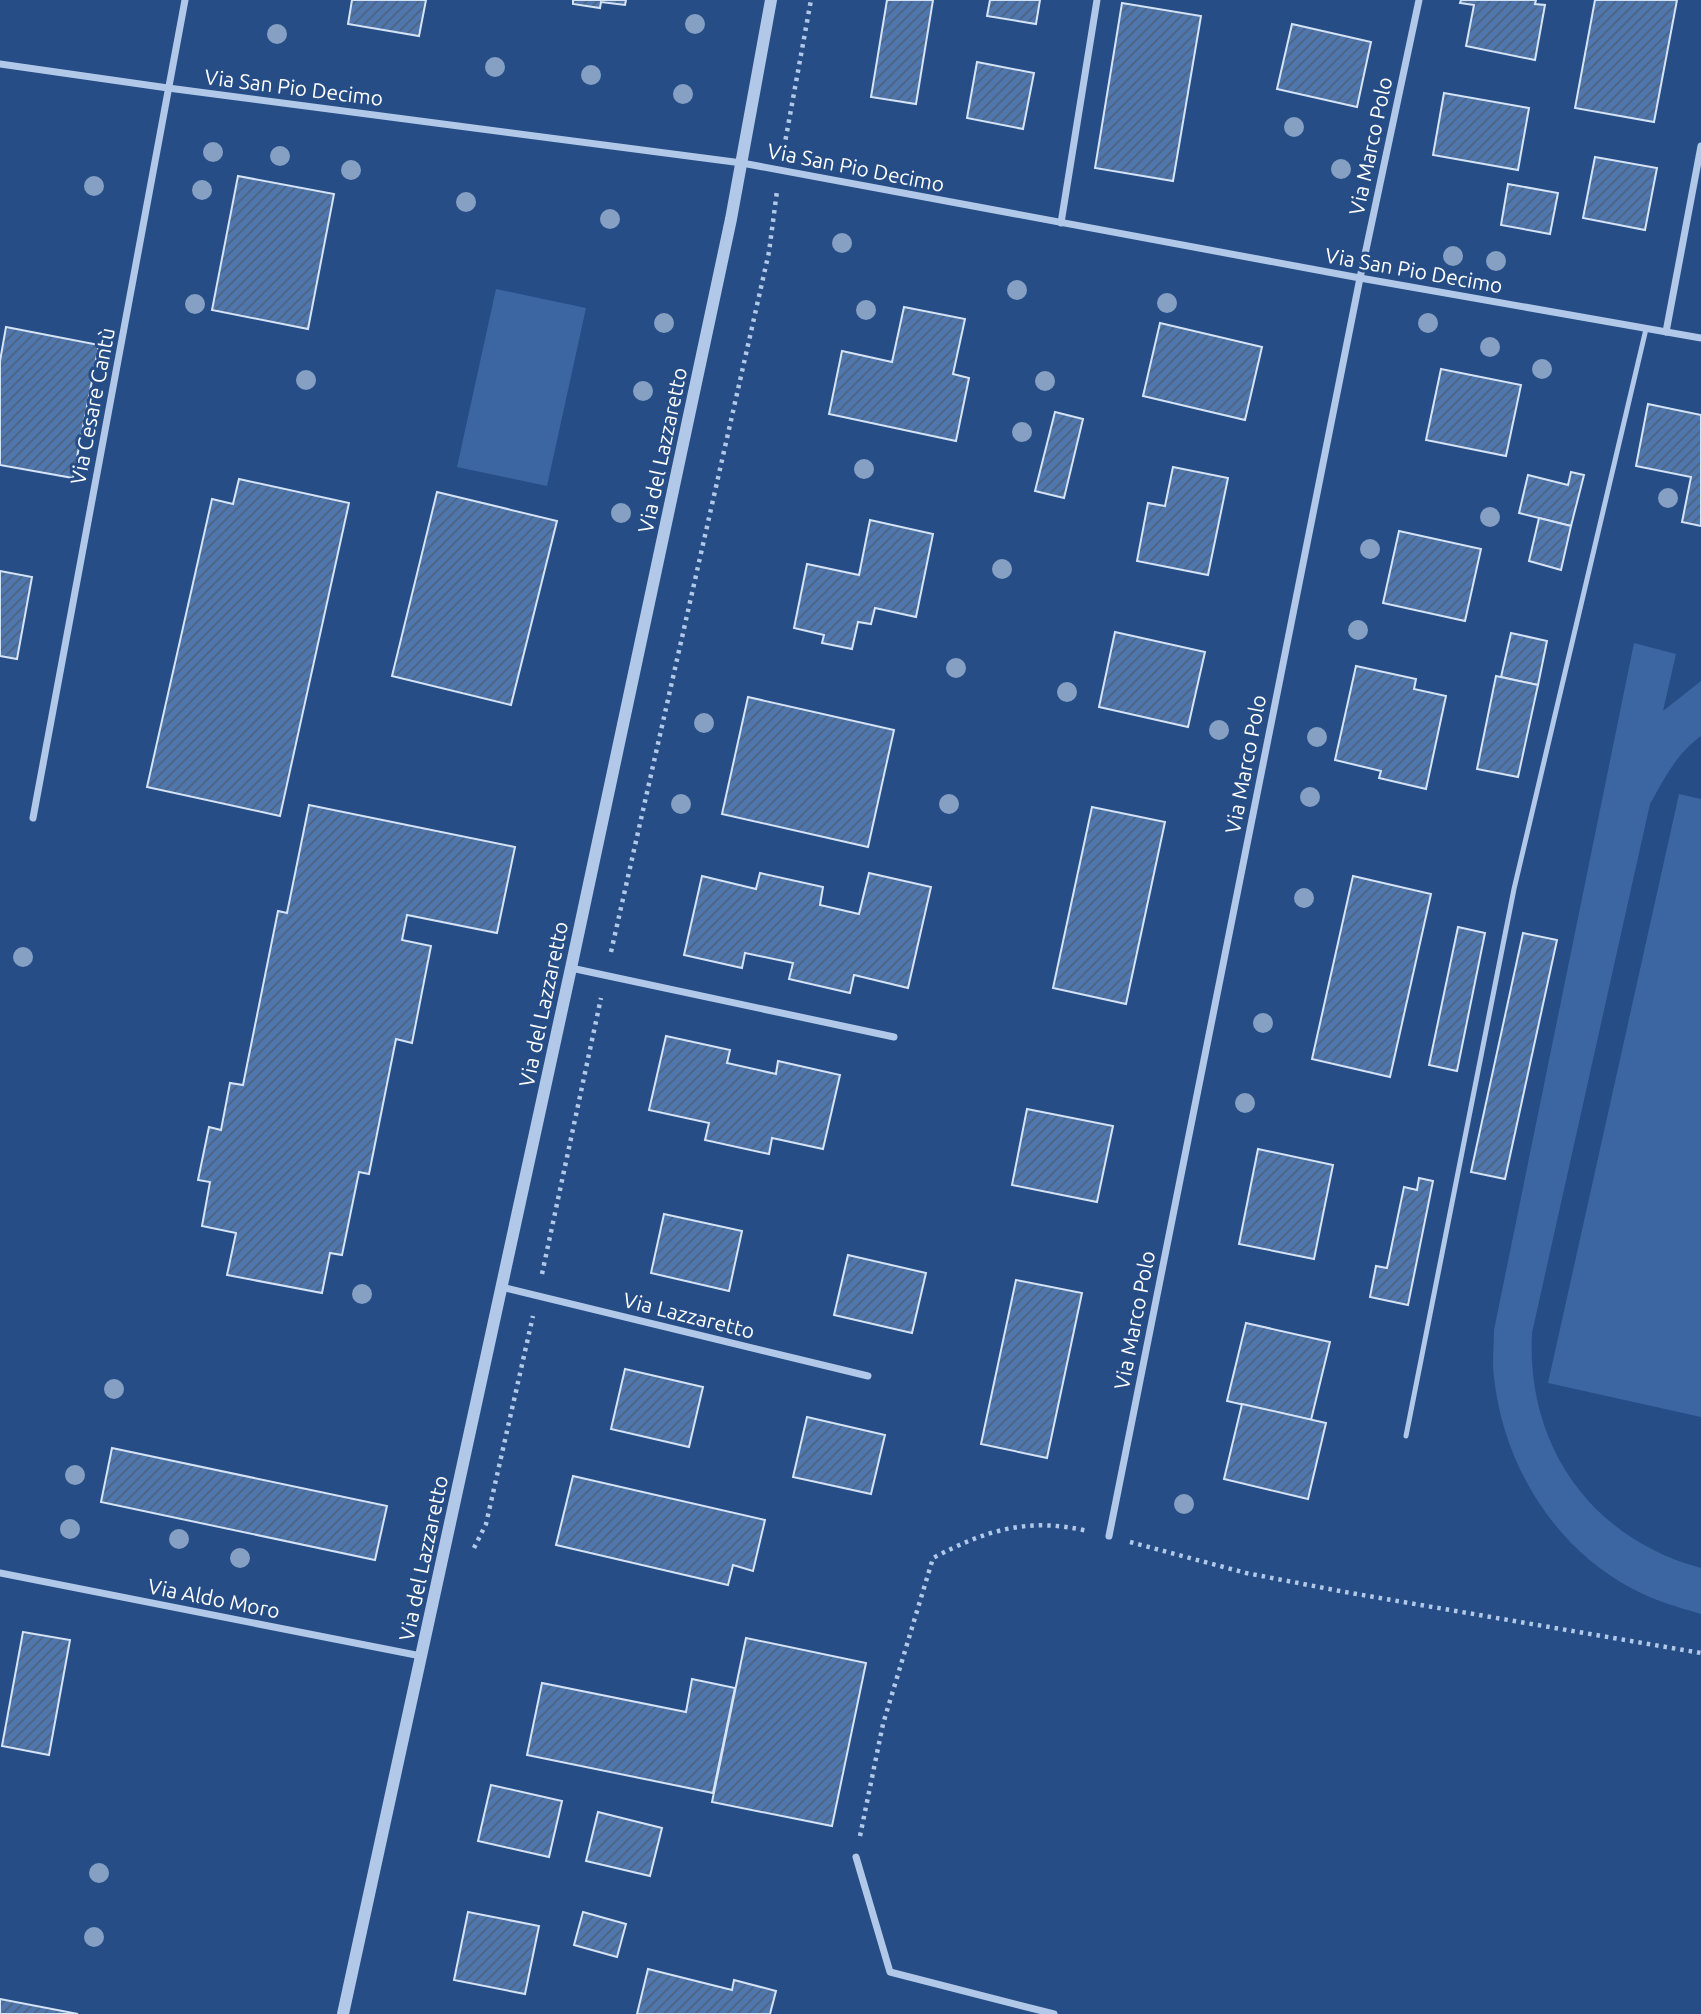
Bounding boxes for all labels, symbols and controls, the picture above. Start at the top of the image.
street label: Via San Pio Decimo [203,64,385,110]
street label: Via Marco Polo [1344,75,1396,217]
street label: Via San Pio Decimo [765,138,947,196]
street label: Via San Pio Decimo [1323,243,1505,297]
street label: Via Cesare Cantù [65,326,119,486]
street label: Via del Lazzaretto [633,365,691,535]
street label: Via Marco Polo [1220,693,1270,835]
street label: Via del Lazzaretto [514,919,572,1089]
street label: Via Marco Polo [1109,1249,1159,1391]
street label: Via Lazzaretto [621,1287,757,1343]
street label: Via del Lazzaretto [394,1473,452,1643]
street label: Via Aldo Moro [146,1573,282,1623]

